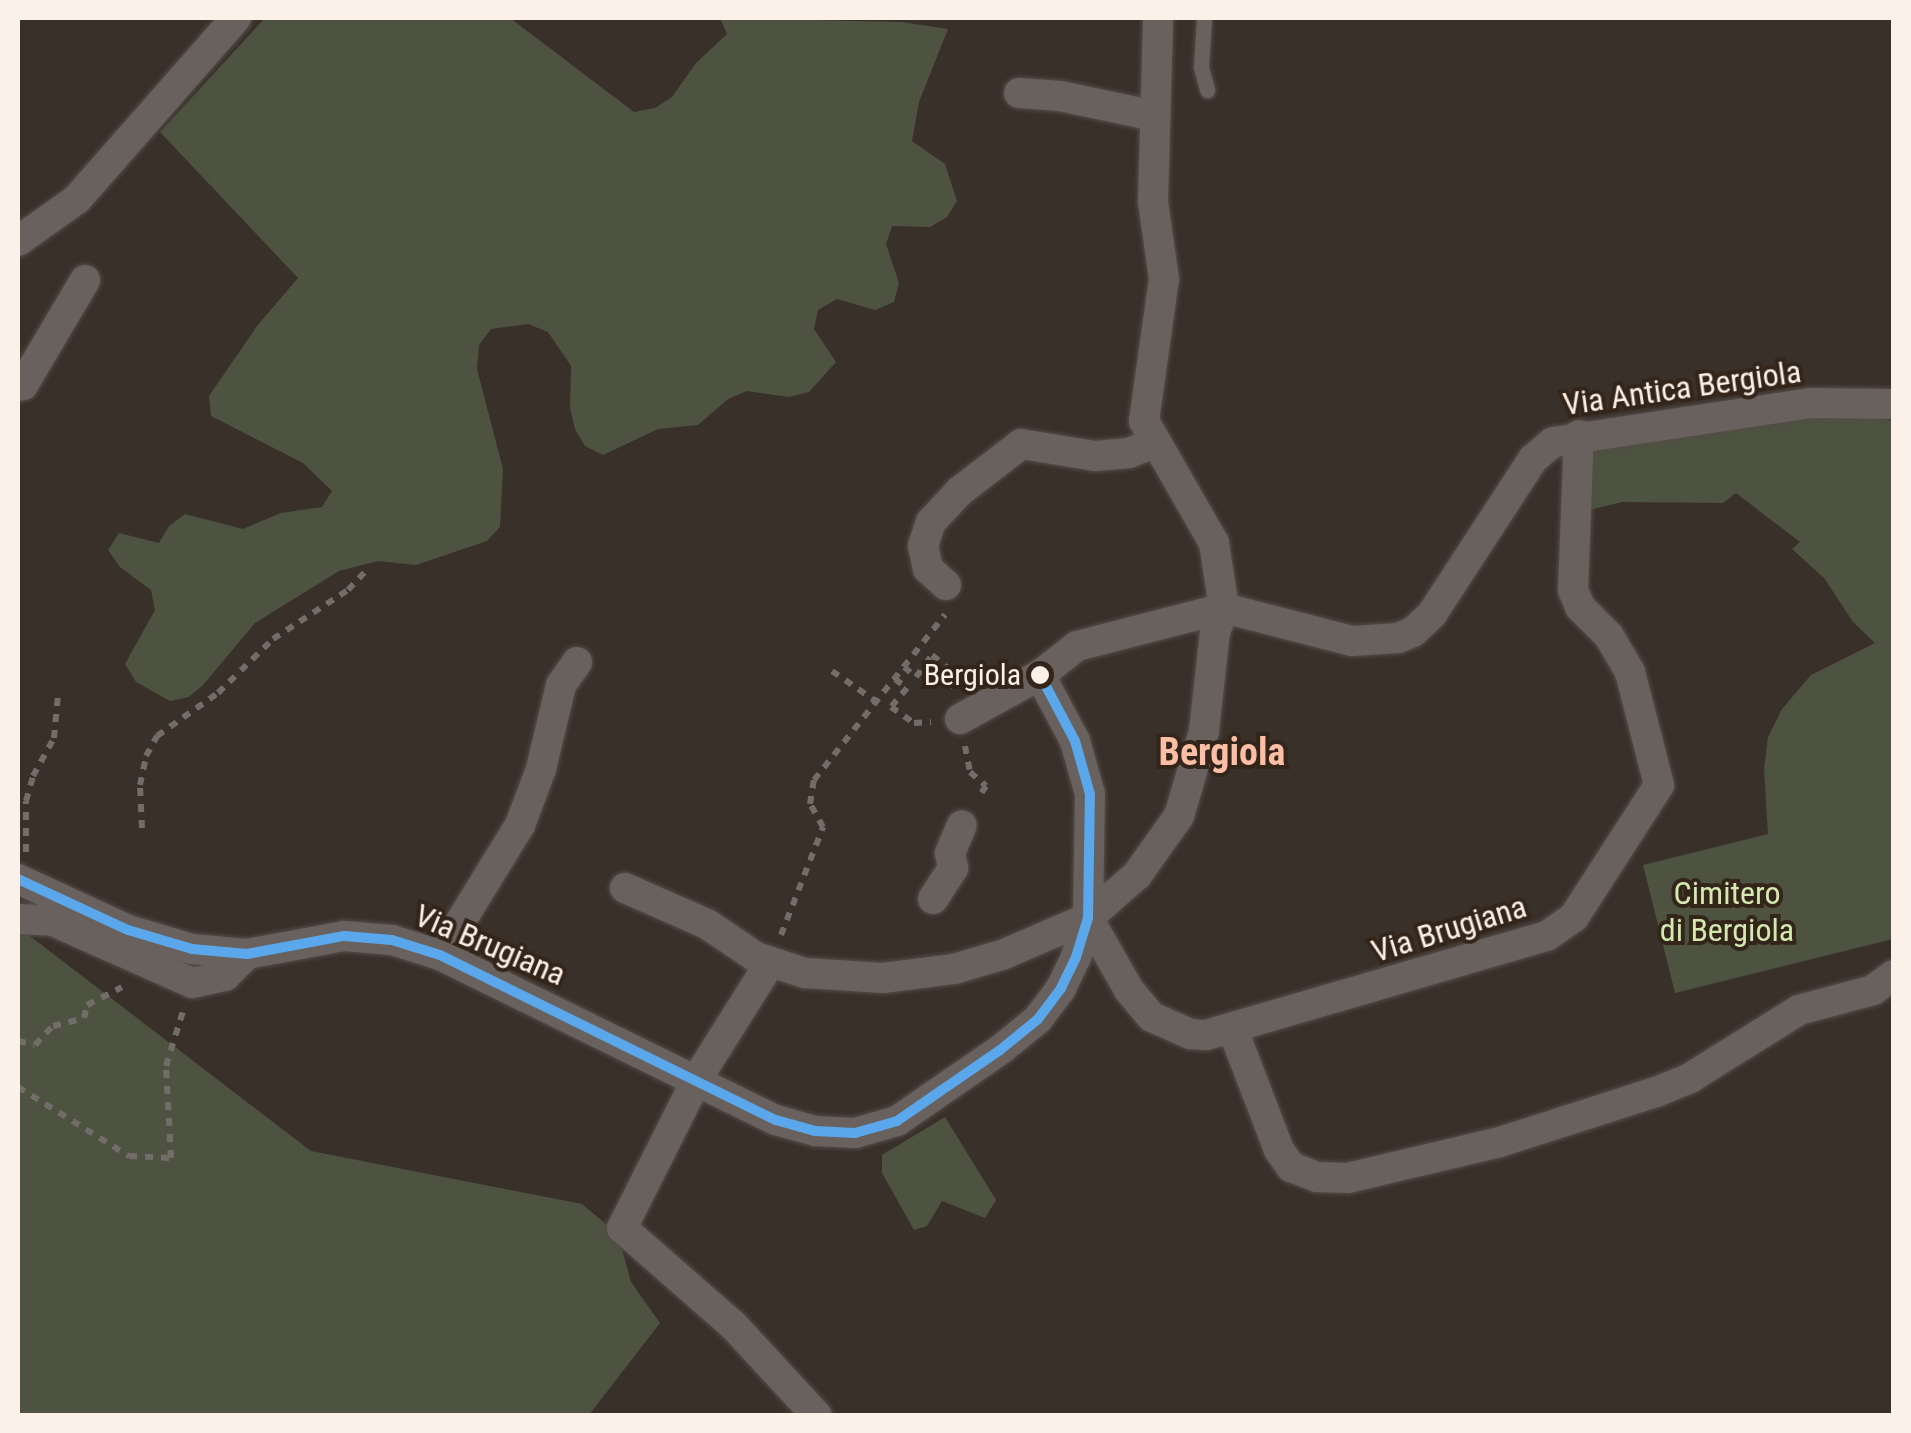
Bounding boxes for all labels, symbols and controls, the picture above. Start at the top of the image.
street label: Via Antica Bergiola [1561,352,1803,424]
place label: Bergiola [924,657,1021,693]
marker: Bergiola [1030,665,1050,685]
district label: Bergiola [1159,730,1285,776]
park label: Cimitero di Bergiola [1660,875,1794,950]
street label: Via Brugiana [1367,887,1531,971]
street label: Via Brugiana [409,896,571,994]

